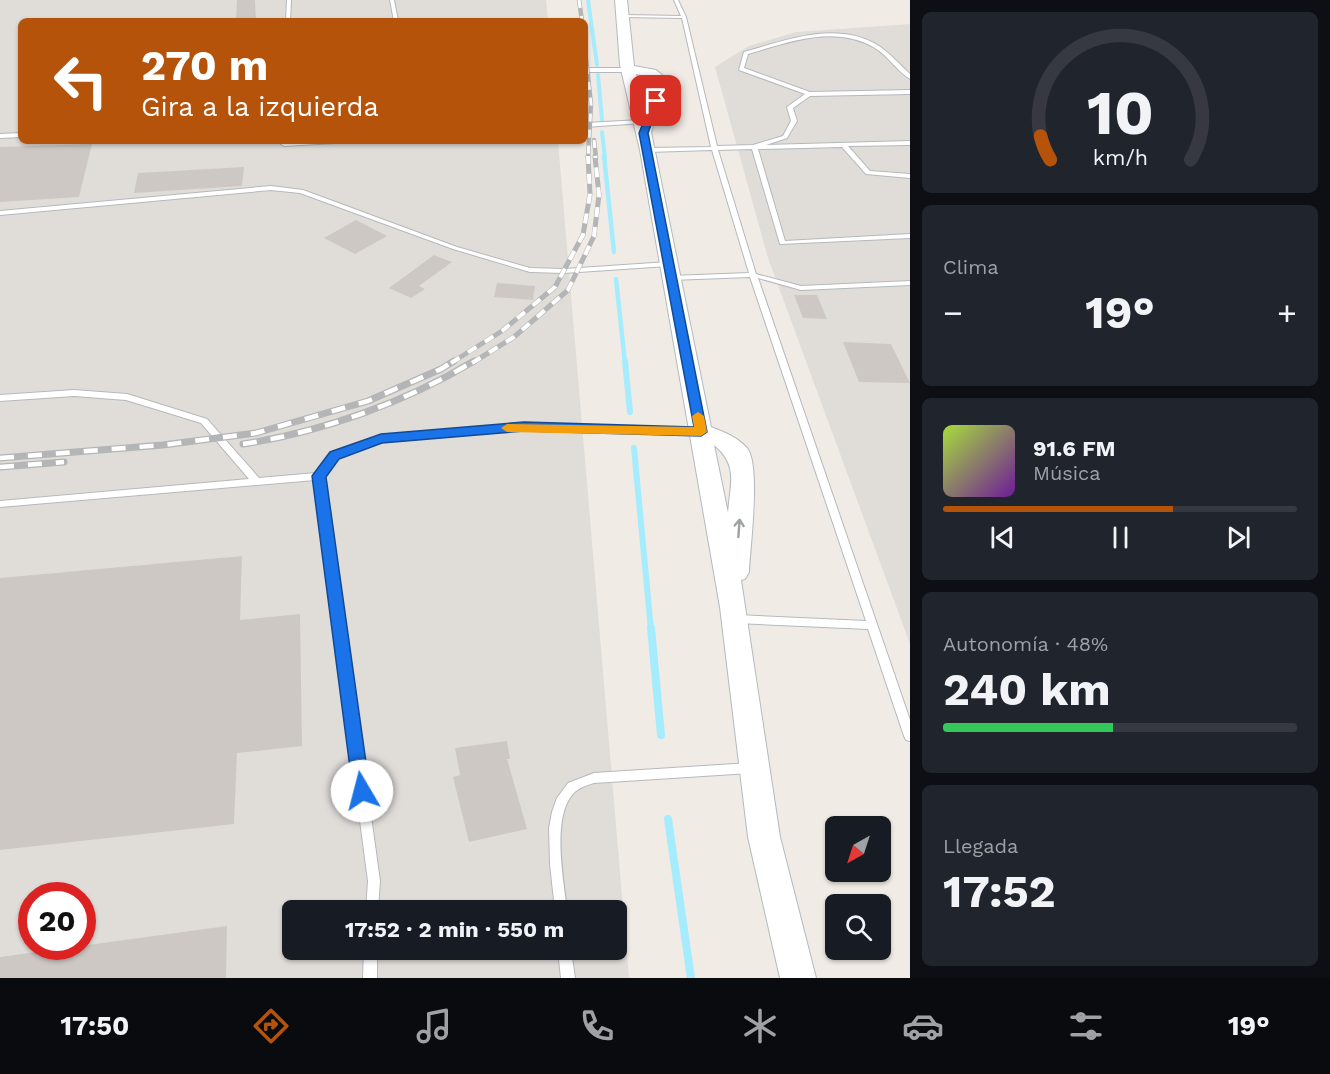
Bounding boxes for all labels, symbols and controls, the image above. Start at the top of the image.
text: 270 m [141,41,268,90]
icon: left [42,42,120,120]
pin [630,75,681,126]
text: 10 [1086,76,1154,149]
icon: arrive [639,84,672,117]
text: Gira a la izquierda [141,91,379,123]
text: km/h [1092,145,1148,170]
text: Clima [943,255,999,279]
text: 19° [1085,286,1155,339]
text: − [943,293,963,332]
text: + [1277,293,1297,332]
text: 91.6 FM [1033,436,1116,461]
text: Música [1033,461,1101,485]
one-way arrow [734,518,745,538]
icon: previous [986,521,1019,554]
icon: pause [1104,521,1137,554]
icon: next [1222,521,1255,554]
text: Autonomía · 48% [943,632,1108,656]
text: 240 km [943,663,1111,716]
position arrow [330,759,394,823]
north arrow [825,816,891,882]
map controls [825,816,891,960]
text: Llegada [943,834,1018,858]
text: 17:52 [943,865,1056,918]
speed limit sign: 20 [18,882,96,960]
button: search [825,894,891,960]
text: 17:52 · 2 min · 550 m [345,917,564,942]
icon: directions [250,1005,292,1047]
icon: music [413,1005,455,1047]
icon: phone [576,1005,618,1047]
icon: climate [739,1005,781,1047]
icon: car [902,1005,944,1047]
icon: filters [1065,1005,1107,1047]
text: 17:50 [60,1010,129,1042]
text: 19° [1228,1010,1270,1042]

